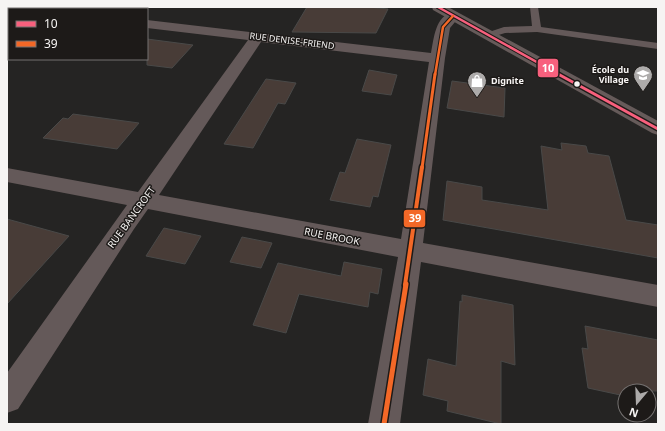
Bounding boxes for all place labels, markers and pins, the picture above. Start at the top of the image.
place label: École du Village [592,63,629,86]
school or university icon: École du Village [632,64,654,92]
shop icon: Dignite [466,70,488,98]
place label: Dignite [491,74,524,87]
unlabelled marker [572,79,582,89]

